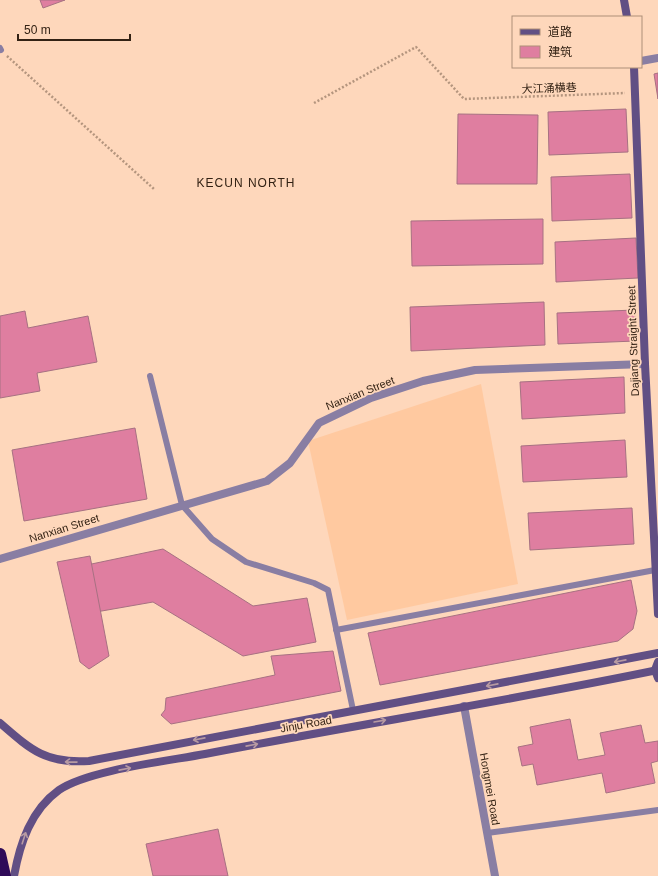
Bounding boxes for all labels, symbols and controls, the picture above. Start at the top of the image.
scale bar [18,16,130,42]
legend [512,16,642,68]
text: 50 m [24,23,51,37]
text: 道路 [548,25,572,39]
text: 建筑 [548,45,572,59]
street label: 大江涌横巷 [521,81,577,95]
district label: KECUN NORTH [197,176,295,190]
street label: Dajiang Straight Street [625,285,641,397]
street label: Nanxian Street [324,374,396,412]
street label: Nanxian Street [27,512,101,544]
one-way arrow [614,657,627,665]
one-way arrow [486,681,499,689]
street label: Jinju Road [279,714,333,734]
one-way arrow [373,717,386,725]
one-way arrow [193,736,206,744]
one-way arrow [246,740,259,748]
street label: Hongmei Road [478,752,502,826]
one-way arrow [65,758,78,766]
one-way arrow [118,765,131,773]
one-way arrow [21,832,28,845]

